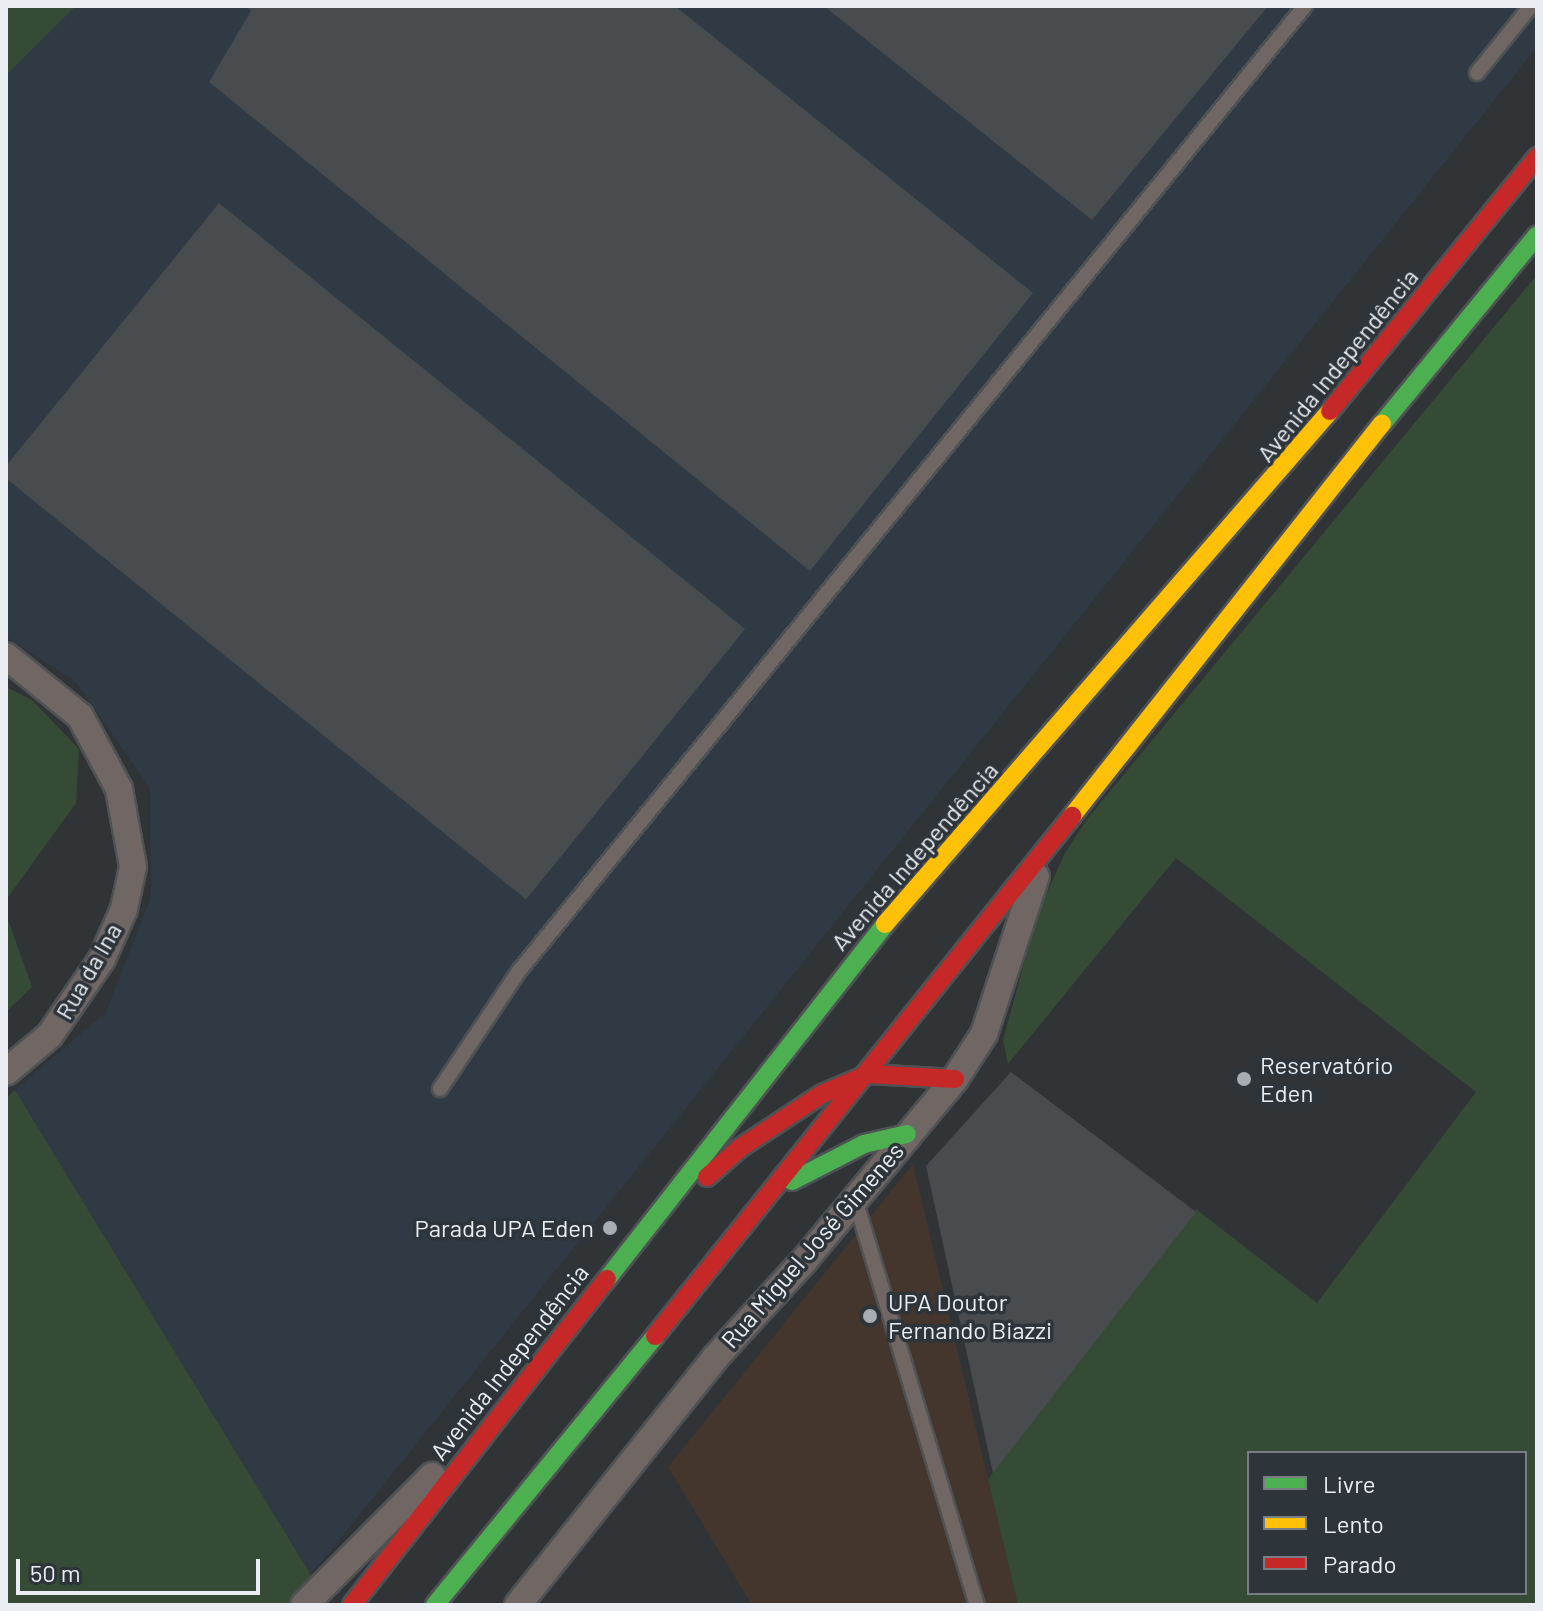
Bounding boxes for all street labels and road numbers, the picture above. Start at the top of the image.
street label: Avenida Independência [1250,263,1424,467]
street label: Avenida Independência [824,756,1004,956]
street label: Rua da Ina [49,918,127,1024]
street label: Rua Miguel José Gimenes [715,1136,909,1354]
street label: Avenida Independência [424,1259,594,1465]

